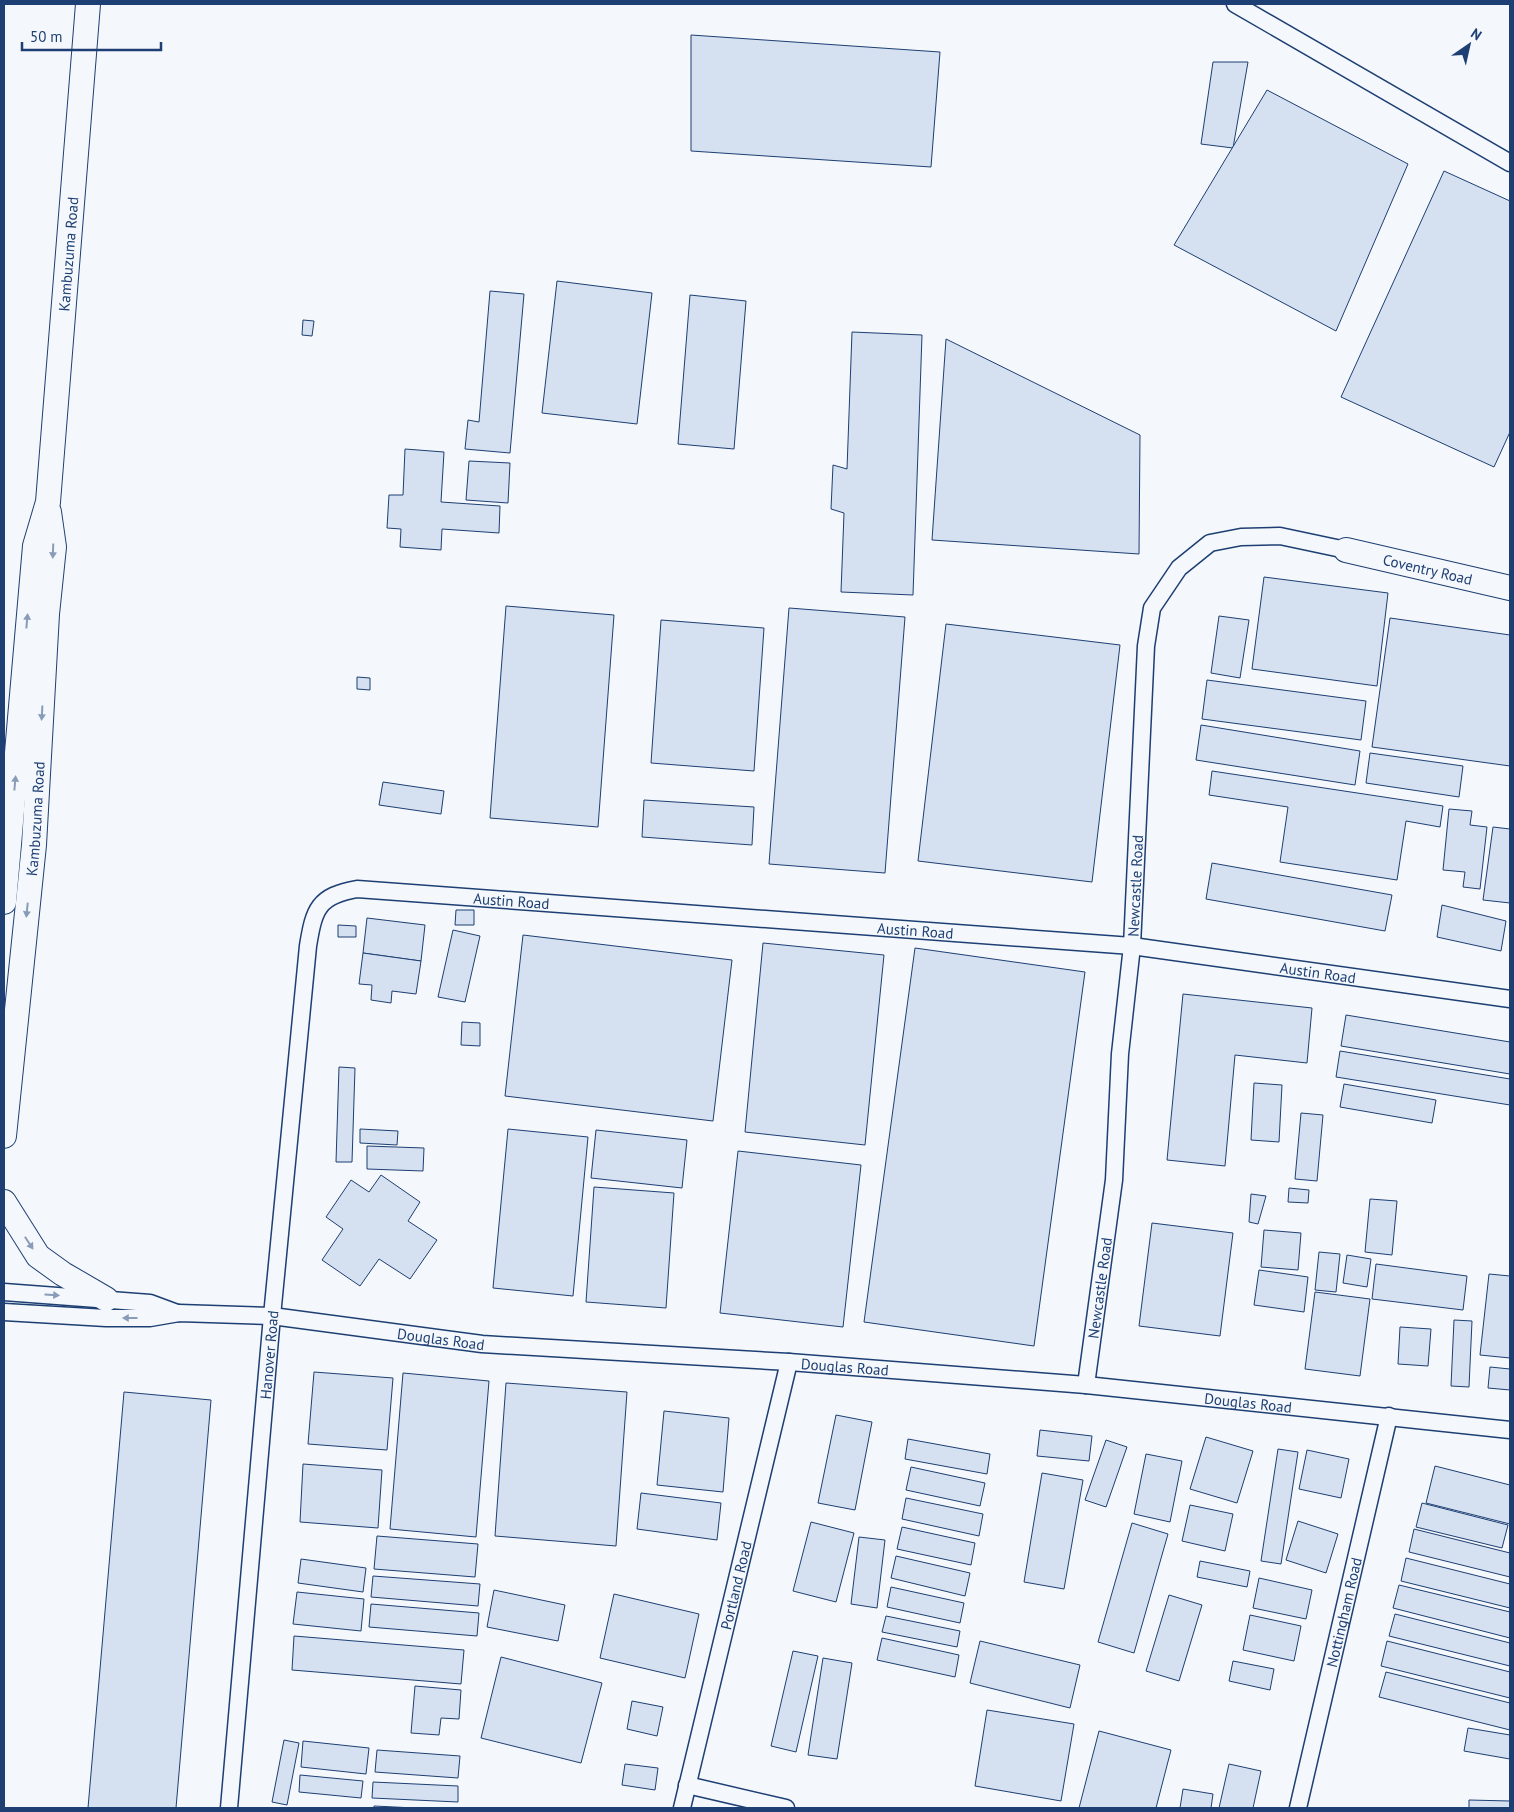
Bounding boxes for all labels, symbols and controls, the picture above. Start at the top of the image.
scale bar [22,20,161,52]
north arrow [1444,20,1494,70]
text: N [1467,24,1485,44]
text: 50 m [30,27,63,46]
street label: Kambuzuma Road [54,196,82,312]
one-way arrow [48,543,56,559]
street label: Coventry Road [1381,549,1474,589]
one-way arrow [24,613,32,629]
one-way arrow [37,705,45,721]
street label: Kambuzuma Road [21,761,48,877]
one-way arrow [11,775,19,791]
street label: Newcastle Road [1123,834,1147,937]
street label: Austin Road [473,888,550,913]
one-way arrow [23,902,31,918]
street label: Austin Road [877,918,954,942]
street label: Austin Road [1279,957,1357,987]
street label: Newcastle Road [1083,1236,1116,1340]
one-way arrow [24,1237,34,1250]
one-way arrow [45,1291,61,1299]
street label: Hanover Road [255,1309,282,1400]
one-way arrow [122,1314,138,1322]
street label: Douglas Road [396,1323,486,1354]
street label: Douglas Road [800,1353,889,1379]
street label: Douglas Road [1203,1388,1293,1416]
street label: Portland Road [716,1539,755,1632]
street label: Nottingham Road [1321,1555,1365,1669]

